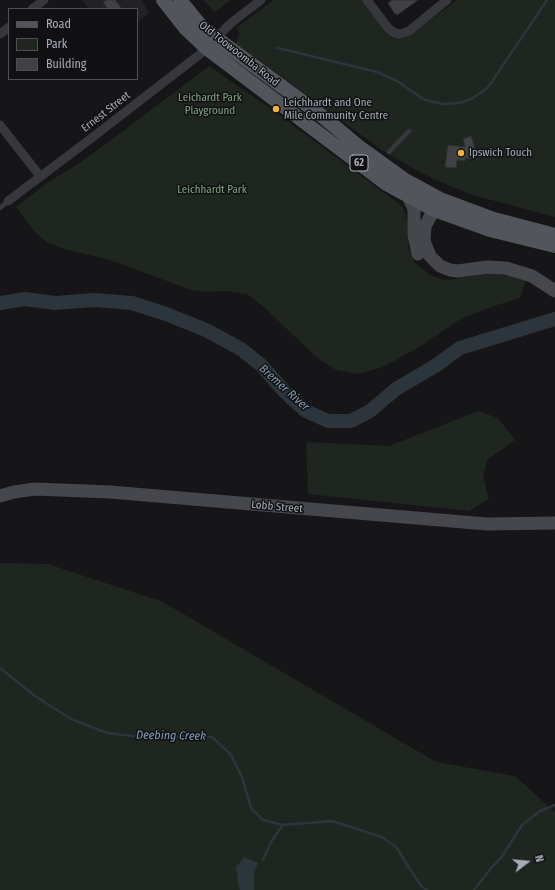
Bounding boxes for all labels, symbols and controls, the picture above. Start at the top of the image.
legend [8,8,138,80]
text: Road [46,17,71,31]
street label: Old Toowoomba Road [196,19,282,89]
text: Park [46,37,67,51]
text: Building [46,57,86,71]
street label: Ernest Street [79,89,133,135]
park label: Leichardt Park Playground [178,91,242,117]
place label: Leichhardt and One Mile Community Centre [284,96,388,122]
marker: Leichhardt and One Mile Community Centre [271,104,281,114]
place label: Ipswich Touch [469,146,532,160]
marker: Ipswich Touch [456,148,466,158]
road number: 62 [350,155,368,171]
park label: Leichhardt Park [177,183,247,197]
water label: Bremer River [256,362,312,414]
street label: Lobb Street [251,498,303,516]
water label: Deebing Creek [136,728,206,744]
north arrow [507,842,547,882]
text: N [532,854,546,864]

